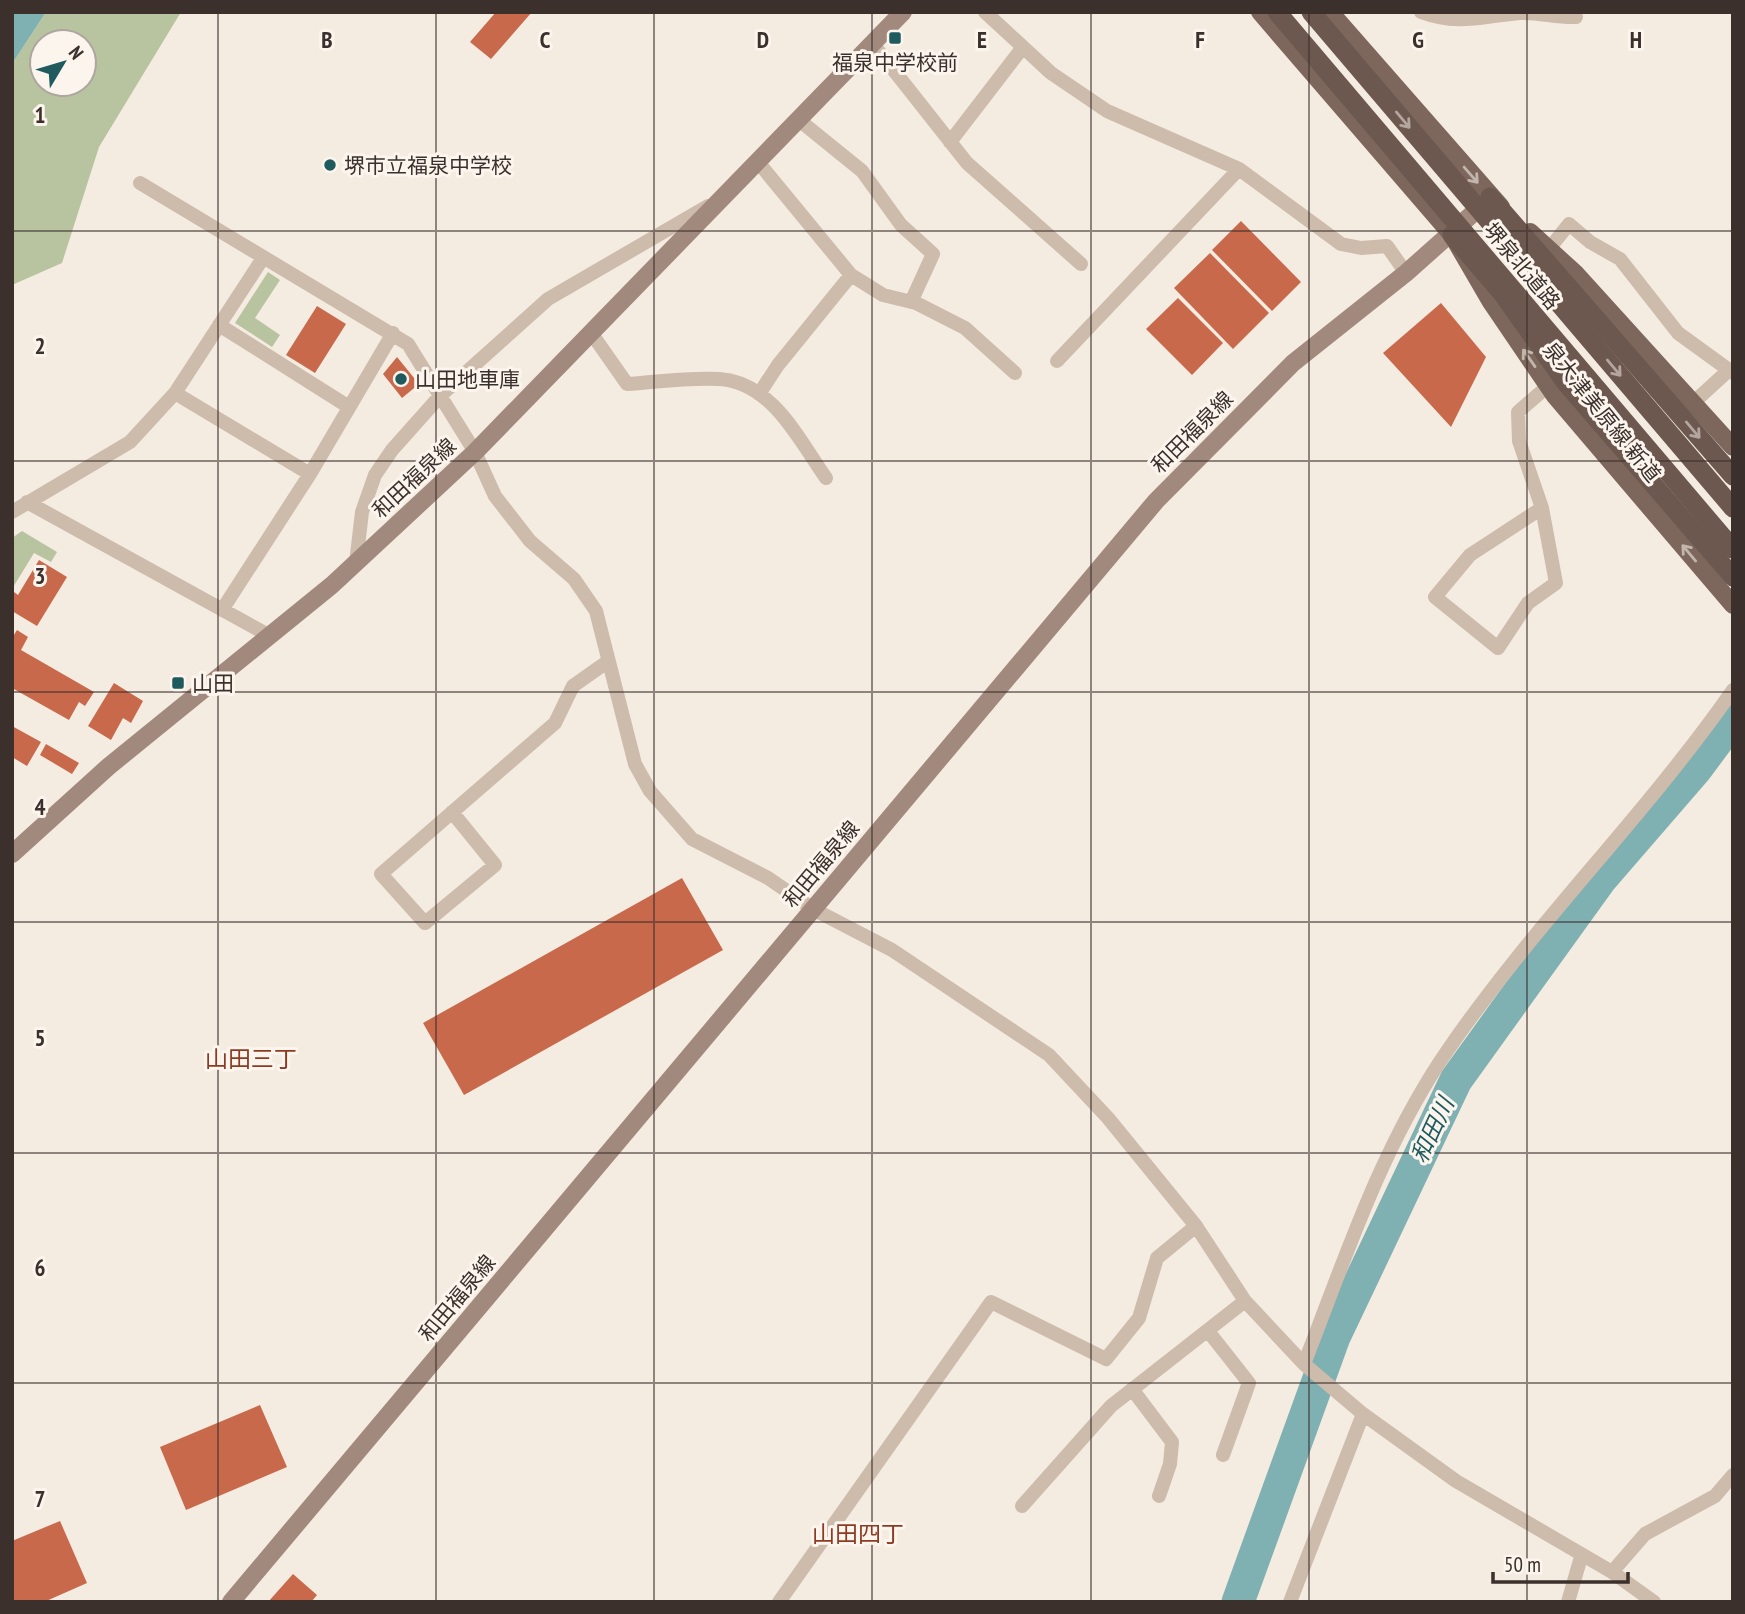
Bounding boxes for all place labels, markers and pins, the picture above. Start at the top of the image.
marker: 福泉中学校前 [887,30,903,46]
place label: 福泉中学校前 [832,49,958,76]
place label: 堺市立福泉中学校 [344,152,512,179]
marker: 堺市立福泉中学校 [322,157,338,173]
place label: 山田地車庫 [415,366,520,393]
marker: 山田地車庫 [393,371,409,387]
place label: 山田 [192,670,234,697]
marker: 山田 [170,675,186,691]

